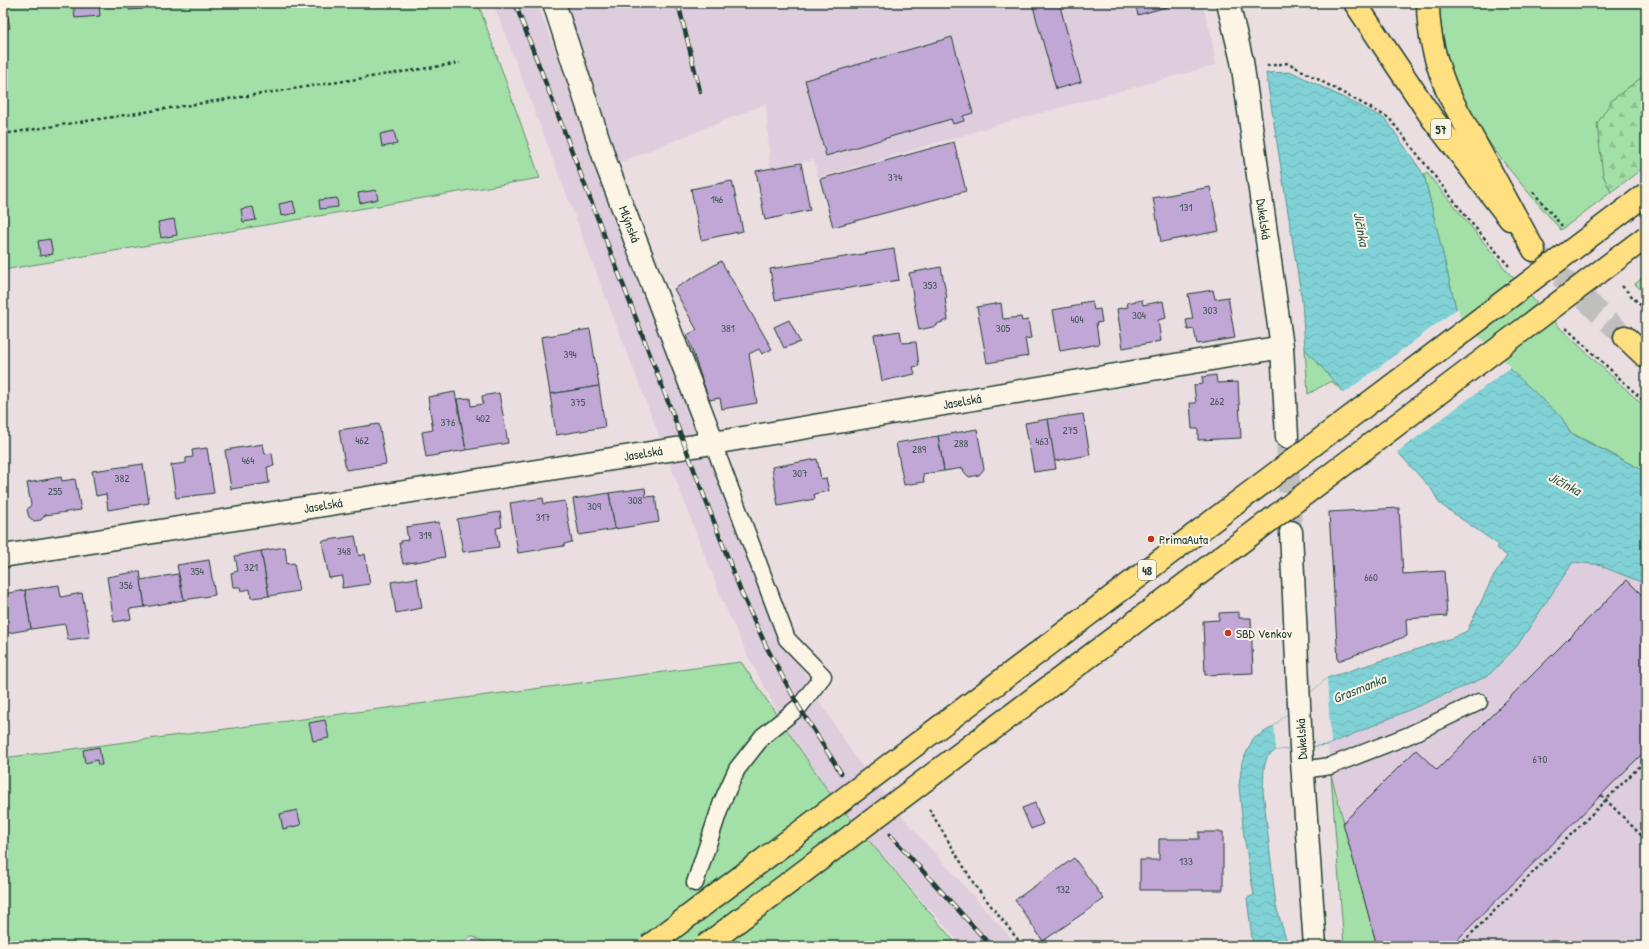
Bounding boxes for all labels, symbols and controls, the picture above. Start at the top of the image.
road number: 57 [1431,119,1451,139]
house number: 374 [888,170,902,184]
house number: 146 [711,192,724,206]
street label: Dukelská [1252,197,1276,241]
house number: 131 [1180,200,1192,214]
street label: Mlýnská [615,203,645,245]
water label: Jičínka [1350,210,1375,249]
house number: 353 [923,278,937,292]
house number: 303 [1203,303,1217,317]
house number: 304 [1132,308,1146,322]
house number: 404 [1070,312,1084,326]
house number: 381 [721,321,735,335]
house number: 305 [996,321,1011,335]
house number: 394 [563,347,577,361]
street label: Jaselská [941,389,983,413]
house number: 262 [1210,394,1224,408]
house number: 375 [570,395,586,409]
house number: 402 [476,411,490,425]
house number: 376 [441,415,456,429]
house number: 275 [1062,423,1078,437]
house number: 462 [355,433,369,447]
house number: 463 [1035,434,1049,448]
house number: 288 [954,436,969,450]
street label: Jaselská [622,441,664,465]
house number: 289 [912,442,926,456]
house number: 464 [242,453,254,467]
house number: 307 [792,466,808,480]
water label: Jičínka [1545,467,1586,500]
house number: 382 [115,471,129,485]
house number: 255 [48,484,63,498]
street label: Jaselská [302,493,344,517]
house number: 308 [628,493,643,507]
house number: 309 [587,499,601,513]
house number: 317 [536,510,550,524]
house number: 319 [419,528,431,542]
place label: PrimaAuta [1159,530,1208,548]
marker: PrimaAuta [1146,534,1156,544]
house number: 348 [337,544,351,558]
house number: 321 [244,560,258,574]
road number: 48 [1138,560,1156,580]
house number: 354 [190,564,204,578]
house number: 660 [1364,570,1378,584]
house number: 356 [119,578,134,592]
place label: SBD Venkov [1236,624,1293,642]
marker: SBD Venkov [1223,628,1233,638]
water label: Grasmanka [1330,668,1390,707]
street label: Dukelská [1291,718,1311,760]
house number: 670 [1533,752,1547,766]
house number: 133 [1179,854,1193,868]
house number: 132 [1056,882,1070,896]

